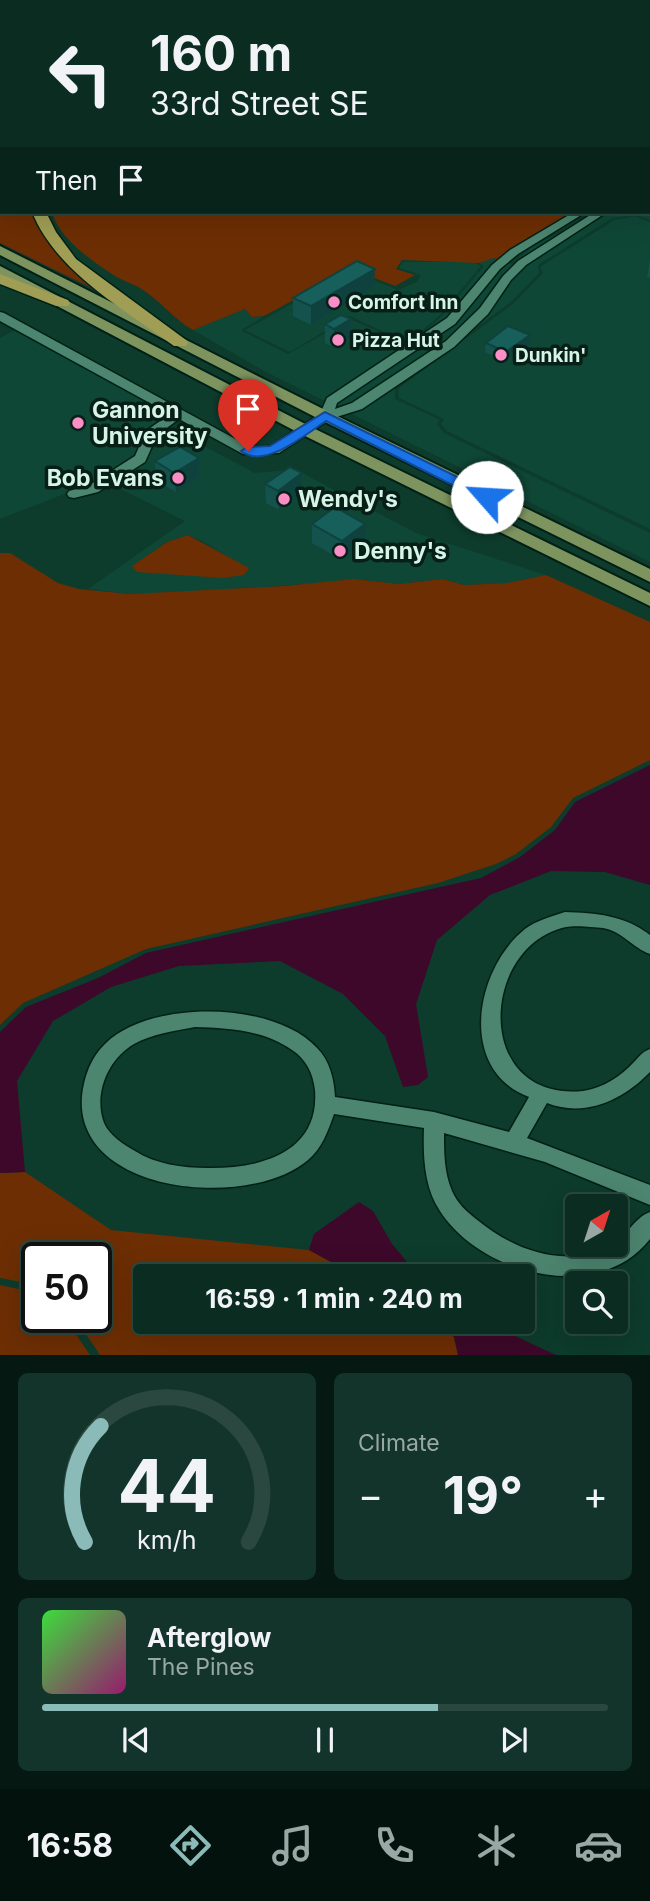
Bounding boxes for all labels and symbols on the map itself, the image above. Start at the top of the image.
place label: Comfort Inn [348,291,458,314]
marker: Comfort Inn [326,294,342,310]
place label: Pizza Hut [352,329,440,352]
marker: Pizza Hut [330,332,346,348]
place label: Dunkin' [515,344,586,367]
marker: Dunkin' [493,347,509,363]
pin [218,379,278,451]
place label: Gannon University [92,396,208,450]
marker: Gannon University [70,415,86,431]
position arrow [450,460,524,534]
place label: Bob Evans [47,464,164,492]
marker: Bob Evans [170,470,186,486]
place label: Wendy's [298,485,398,513]
marker: Wendy's [276,491,292,507]
place label: Denny's [354,537,447,565]
marker: Denny's [332,543,348,559]
north arrow [565,1194,628,1256]
speed limit sign: 50 [21,1242,112,1333]

